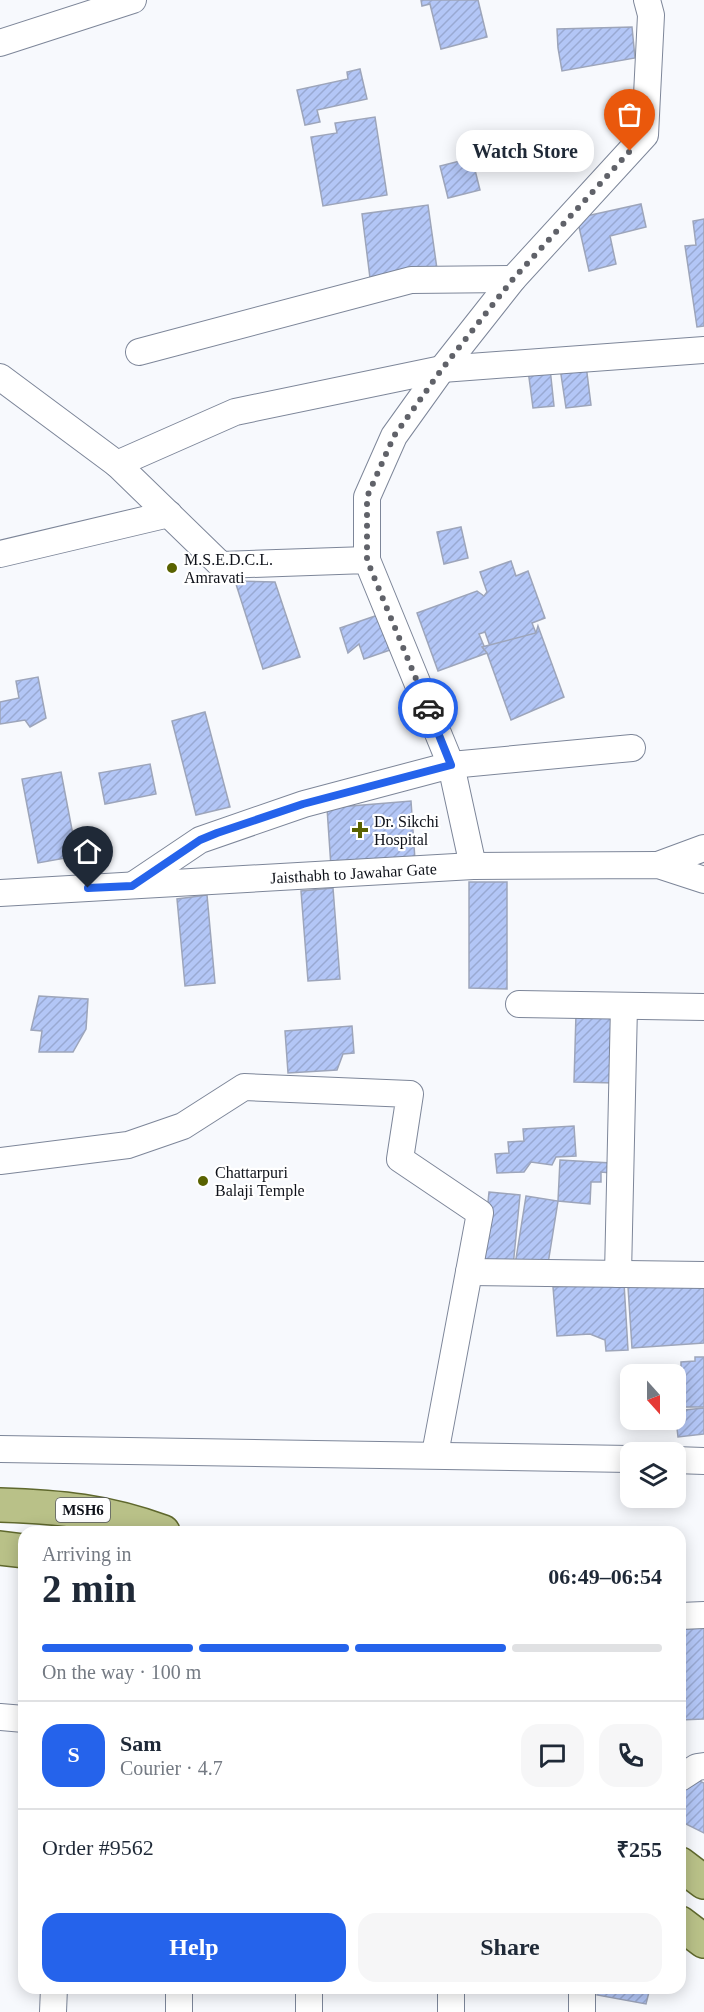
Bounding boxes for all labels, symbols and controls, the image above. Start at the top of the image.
pin [604,89,655,151]
icon: bag [613,98,646,131]
callout: Watch Store [456,130,594,172]
text: Watch Store [472,140,578,162]
place label: M.S.E.D.C.L. Amravati [184,551,273,586]
marker: M.S.E.D.C.L. Amravati [165,561,179,575]
courier [398,678,458,738]
icon: car [412,692,445,725]
place label: Dr. Sikchi Hospital [374,813,439,849]
marker: Dr. Sikchi Hospital [351,821,369,839]
pin [62,826,113,888]
icon: home [71,835,104,868]
street label: Jaisthabh to Jawahar Gate [270,860,437,886]
place label: Chattarpuri Balaji Temple [215,1164,305,1200]
marker: Chattarpuri Balaji Temple [196,1174,210,1188]
north arrow [620,1364,686,1430]
map controls [620,1364,686,1508]
button: layers [620,1442,686,1508]
road number: MSH6 [56,1498,110,1522]
text: Arriving in [42,1543,131,1565]
text: 06:49–06:54 [548,1564,662,1589]
text: 2 min [42,1567,136,1610]
text: On the way · 100 m [42,1661,201,1683]
button: chat [521,1724,584,1787]
button: phone [599,1724,662,1787]
text: Sam [120,1731,162,1756]
text: S [67,1742,80,1767]
text: Courier · 4.7 [120,1757,223,1779]
text: Order #9562 [42,1835,154,1860]
text: ₹255 [616,1837,662,1862]
button: Help [42,1913,346,1982]
button: Share [358,1913,662,1982]

